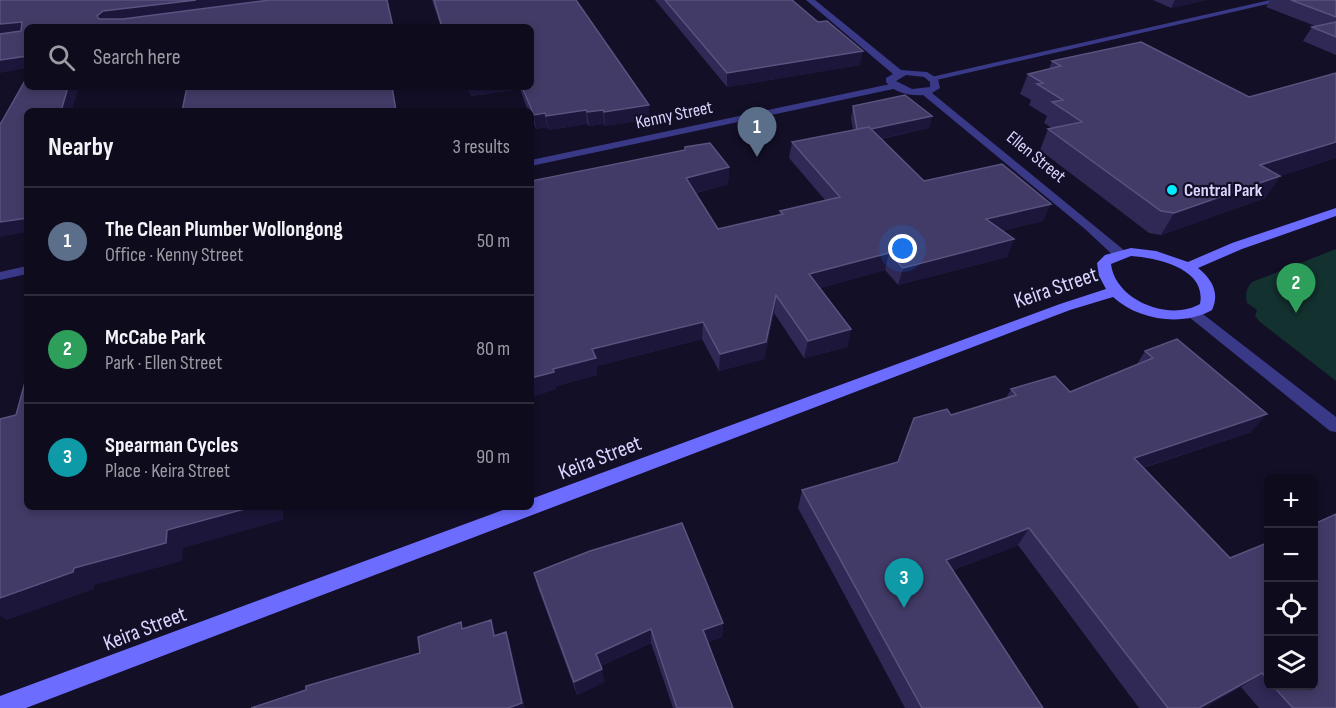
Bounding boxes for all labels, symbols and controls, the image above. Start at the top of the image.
search box [24,24,534,90]
icon: search [45,41,78,74]
text: Search here [93,44,180,71]
street label: Kenny Street [634,96,715,133]
pin: 1 [738,108,777,157]
street label: Ellen Street [1002,127,1070,187]
text: Nearby [48,132,114,163]
text: 3 results [453,135,510,159]
place label: Central Park [1184,180,1263,201]
marker: Central Park [1165,183,1179,197]
text: The Clean Plumber Wollongong [105,216,343,243]
text: 1 [64,229,71,253]
text: 50 m [477,229,510,253]
your location [888,234,917,263]
text: Office · Kenny Street [105,243,243,267]
street label: Keira Street [1011,261,1102,315]
pin: 2 [1276,264,1316,313]
text: McCabe Park [105,324,205,351]
text: 2 [63,337,72,361]
text: 80 m [476,337,510,361]
text: Park · Ellen Street [105,351,222,375]
street label: Keira Street [555,430,646,486]
text: Spearman Cycles [105,432,238,459]
text: 3 [63,445,72,469]
text: 90 m [476,445,510,469]
text: Place · Keira Street [105,459,230,483]
map controls [1264,474,1318,690]
button: + [1264,474,1318,528]
button: − [1264,528,1318,582]
pin: 3 [884,558,924,608]
button: locate [1264,582,1318,636]
street label: Keira Street [100,601,191,657]
button: layers [1264,636,1318,690]

